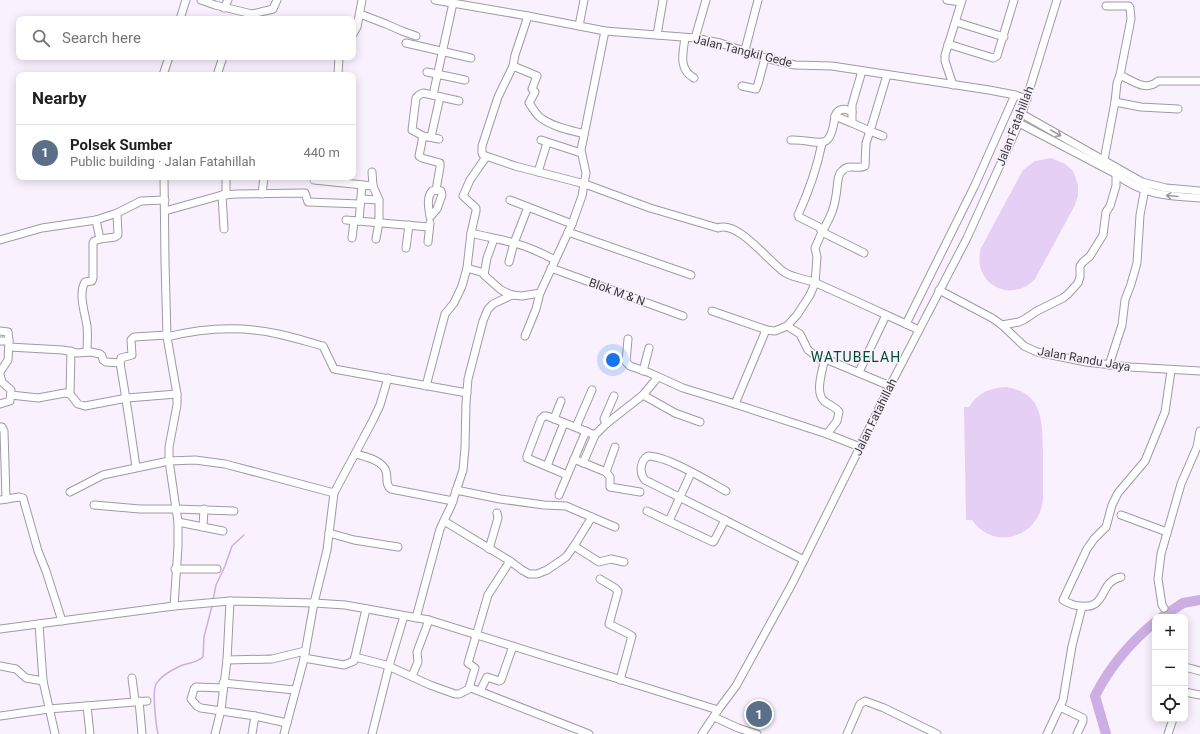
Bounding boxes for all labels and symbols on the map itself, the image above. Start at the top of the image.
street label: Jalan Tangkil Gede [692,32,794,70]
street label: Jalan Fatahillah [993,84,1037,168]
one-way arrow [1050,130,1062,137]
one-way arrow [1166,192,1179,199]
street label: Blok M & N [587,275,647,309]
street label: Jalan Randu Jaya [1036,344,1132,374]
district label: WATUBELAH [811,349,901,365]
your location [603,350,623,370]
street label: Jalan Fatahillah [850,376,900,458]
pin: 1 [746,699,772,729]

